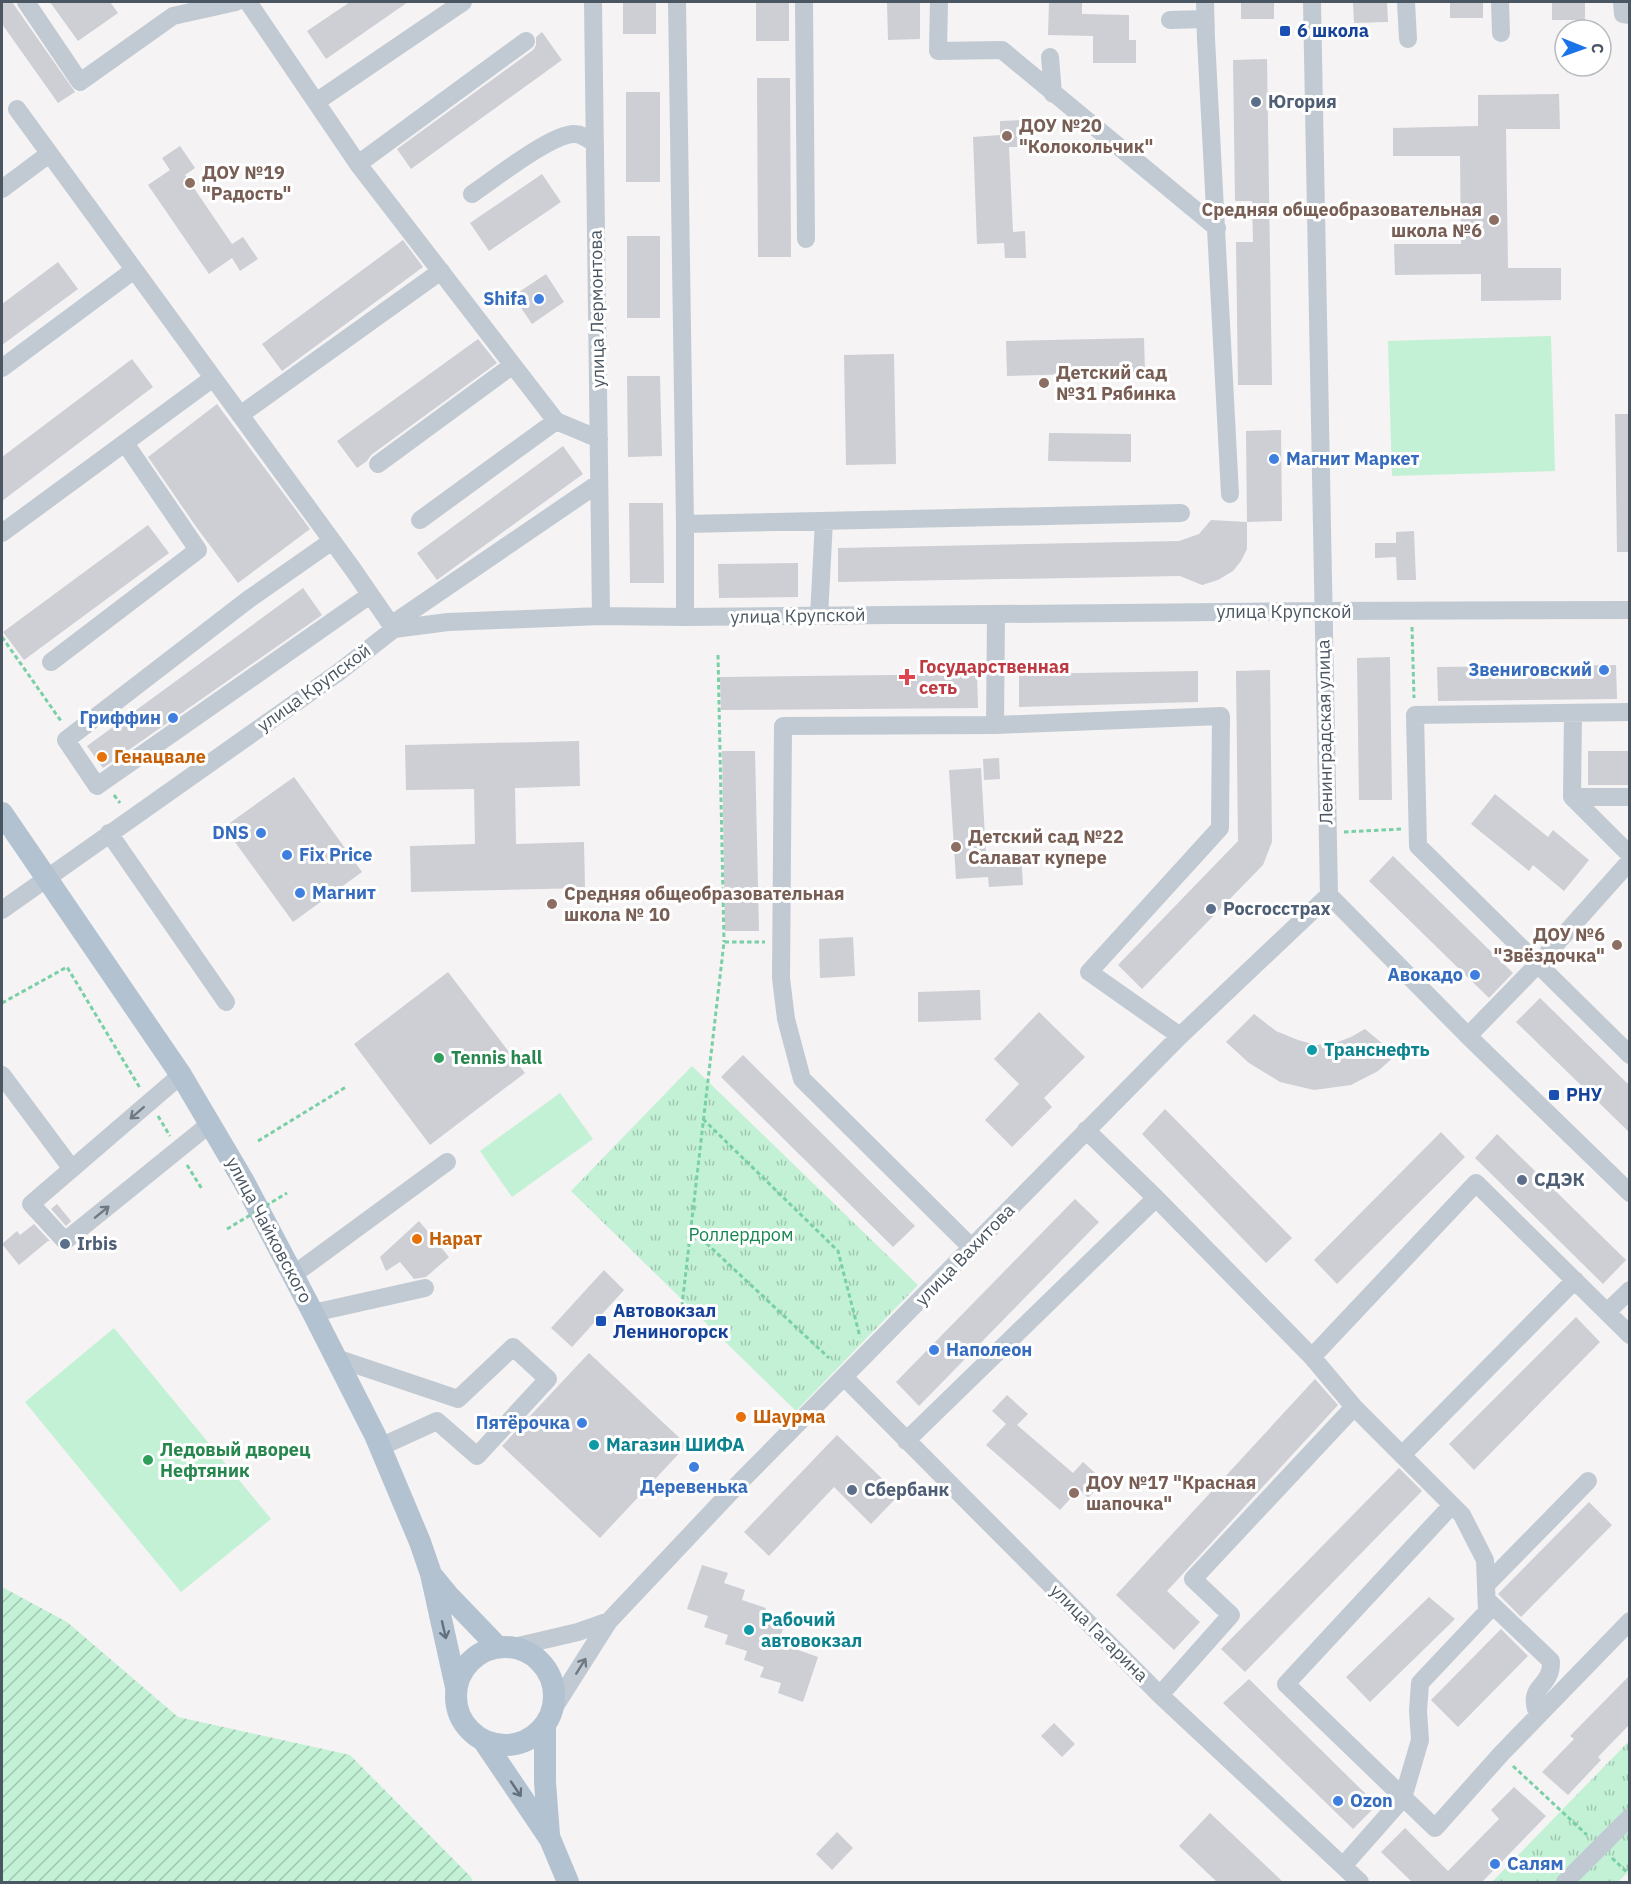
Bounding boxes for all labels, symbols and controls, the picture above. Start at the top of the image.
north arrow [1553,18,1613,78]
place label: 6 школа [1297,19,1369,42]
marker: 6 школа [1278,24,1292,38]
text: С [1588,43,1608,54]
place label: Югория [1268,90,1337,113]
marker: Югория [1249,95,1263,109]
place label: ДОУ №20 "Колокольчик" [1019,114,1153,158]
marker: ДОУ №20 "Колокольчик" [1000,129,1014,143]
place label: ДОУ №19 "Радость" [202,161,291,205]
marker: ДОУ №19 "Радость" [183,176,197,190]
place label: Средняя общеобразовательная школа №6 [1202,198,1482,242]
marker: Средняя общеобразовательная школа №6 [1487,213,1501,227]
street label: улица Лермонтова [584,230,609,388]
place label: Shifa [483,287,527,310]
marker: Shifa [532,292,546,306]
place label: Детский сад №31 Рябинка [1056,361,1176,405]
marker: Детский сад №31 Рябинка [1037,376,1051,390]
place label: Магнит Маркет [1286,447,1419,470]
marker: Магнит Маркет [1267,452,1281,466]
street label: улица Крупской [1217,600,1352,623]
street label: улица Крупской [730,603,866,628]
street label: улица Крупской [252,639,375,737]
street label: Ленинградская улица [1311,639,1338,825]
place label: Государственная сеть [919,655,1070,699]
place label: Звениговский [1468,658,1592,681]
marker: Звениговский [1597,663,1611,677]
marker: Государственная сеть [900,670,914,684]
place label: Гриффин [80,706,161,729]
marker: Гриффин [166,711,180,725]
place label: Генацвале [114,745,206,768]
marker: Генацвале [95,750,109,764]
place label: DNS [212,821,249,844]
place label: Детский сад №22 Салават купере [968,825,1124,869]
marker: DNS [254,826,268,840]
marker: Детский сад №22 Салават купере [949,840,963,854]
place label: Fix Price [299,843,372,866]
marker: Fix Price [280,848,294,862]
place label: Магнит [312,881,376,904]
place label: Средняя общеобразовательная школа № 10 [564,882,844,926]
marker: Магнит [293,886,307,900]
marker: Средняя общеобразовательная школа № 10 [545,897,559,911]
place label: Росгосстрах [1223,897,1331,920]
marker: Росгосстрах [1204,902,1218,916]
place label: ДОУ №6 "Звёздочка" [1494,923,1605,967]
marker: ДОУ №6 "Звёздочка" [1610,938,1624,952]
place label: Авокадо [1387,963,1463,986]
marker: Авокадо [1468,968,1482,982]
place label: Транснефть [1324,1038,1430,1061]
marker: Транснефть [1305,1043,1319,1057]
place label: Tennis hall [451,1046,543,1069]
marker: Tennis hall [432,1051,446,1065]
place label: РНУ [1566,1083,1603,1106]
marker: РНУ [1547,1088,1561,1102]
one-way arrow [130,1106,145,1120]
street label: улица Чайковского [221,1153,318,1307]
place label: СДЭК [1534,1168,1585,1191]
marker: СДЭК [1515,1173,1529,1187]
street label: улица Вахитова [910,1198,1019,1311]
one-way arrow [93,1205,109,1218]
park label: Роллердром [689,1223,793,1246]
place label: Нарат [429,1227,482,1250]
place label: Irbis [77,1232,117,1255]
marker: Нарат [410,1232,424,1246]
marker: Irbis [58,1237,72,1251]
place label: Автовокзал Лениногорск [613,1299,729,1343]
marker: Автовокзал Лениногорск [594,1314,608,1328]
place label: Наполеон [946,1338,1032,1361]
marker: Наполеон [927,1343,941,1357]
place label: Шаурма [753,1405,826,1428]
marker: Шаурма [734,1410,748,1424]
place label: Пятёрочка [476,1411,570,1434]
marker: Пятёрочка [575,1416,589,1430]
place label: Магазин ШИФА [606,1433,745,1456]
place label: Ледовый дворец Нефтяник [160,1438,311,1482]
marker: Магазин ШИФА [587,1438,601,1452]
marker: Ледовый дворец Нефтяник [141,1453,155,1467]
marker: Деревенька [687,1460,701,1474]
place label: ДОУ №17 "Красная шапочка" [1086,1471,1256,1515]
place label: Деревенька [640,1475,748,1498]
place label: Сбербанк [864,1478,949,1501]
marker: Сбербанк [845,1483,859,1497]
marker: ДОУ №17 "Красная шапочка" [1067,1486,1081,1500]
street label: улица Гагарина [1045,1579,1154,1687]
place label: Рабочий автовокзал [761,1608,862,1652]
one-way arrow [438,1620,450,1639]
marker: Рабочий автовокзал [742,1623,756,1637]
one-way arrow [575,1658,587,1675]
one-way arrow [509,1780,522,1797]
place label: Ozon [1350,1789,1393,1812]
marker: Ozon [1331,1794,1345,1808]
place label: Салям [1507,1852,1564,1875]
marker: Салям [1488,1857,1502,1871]

